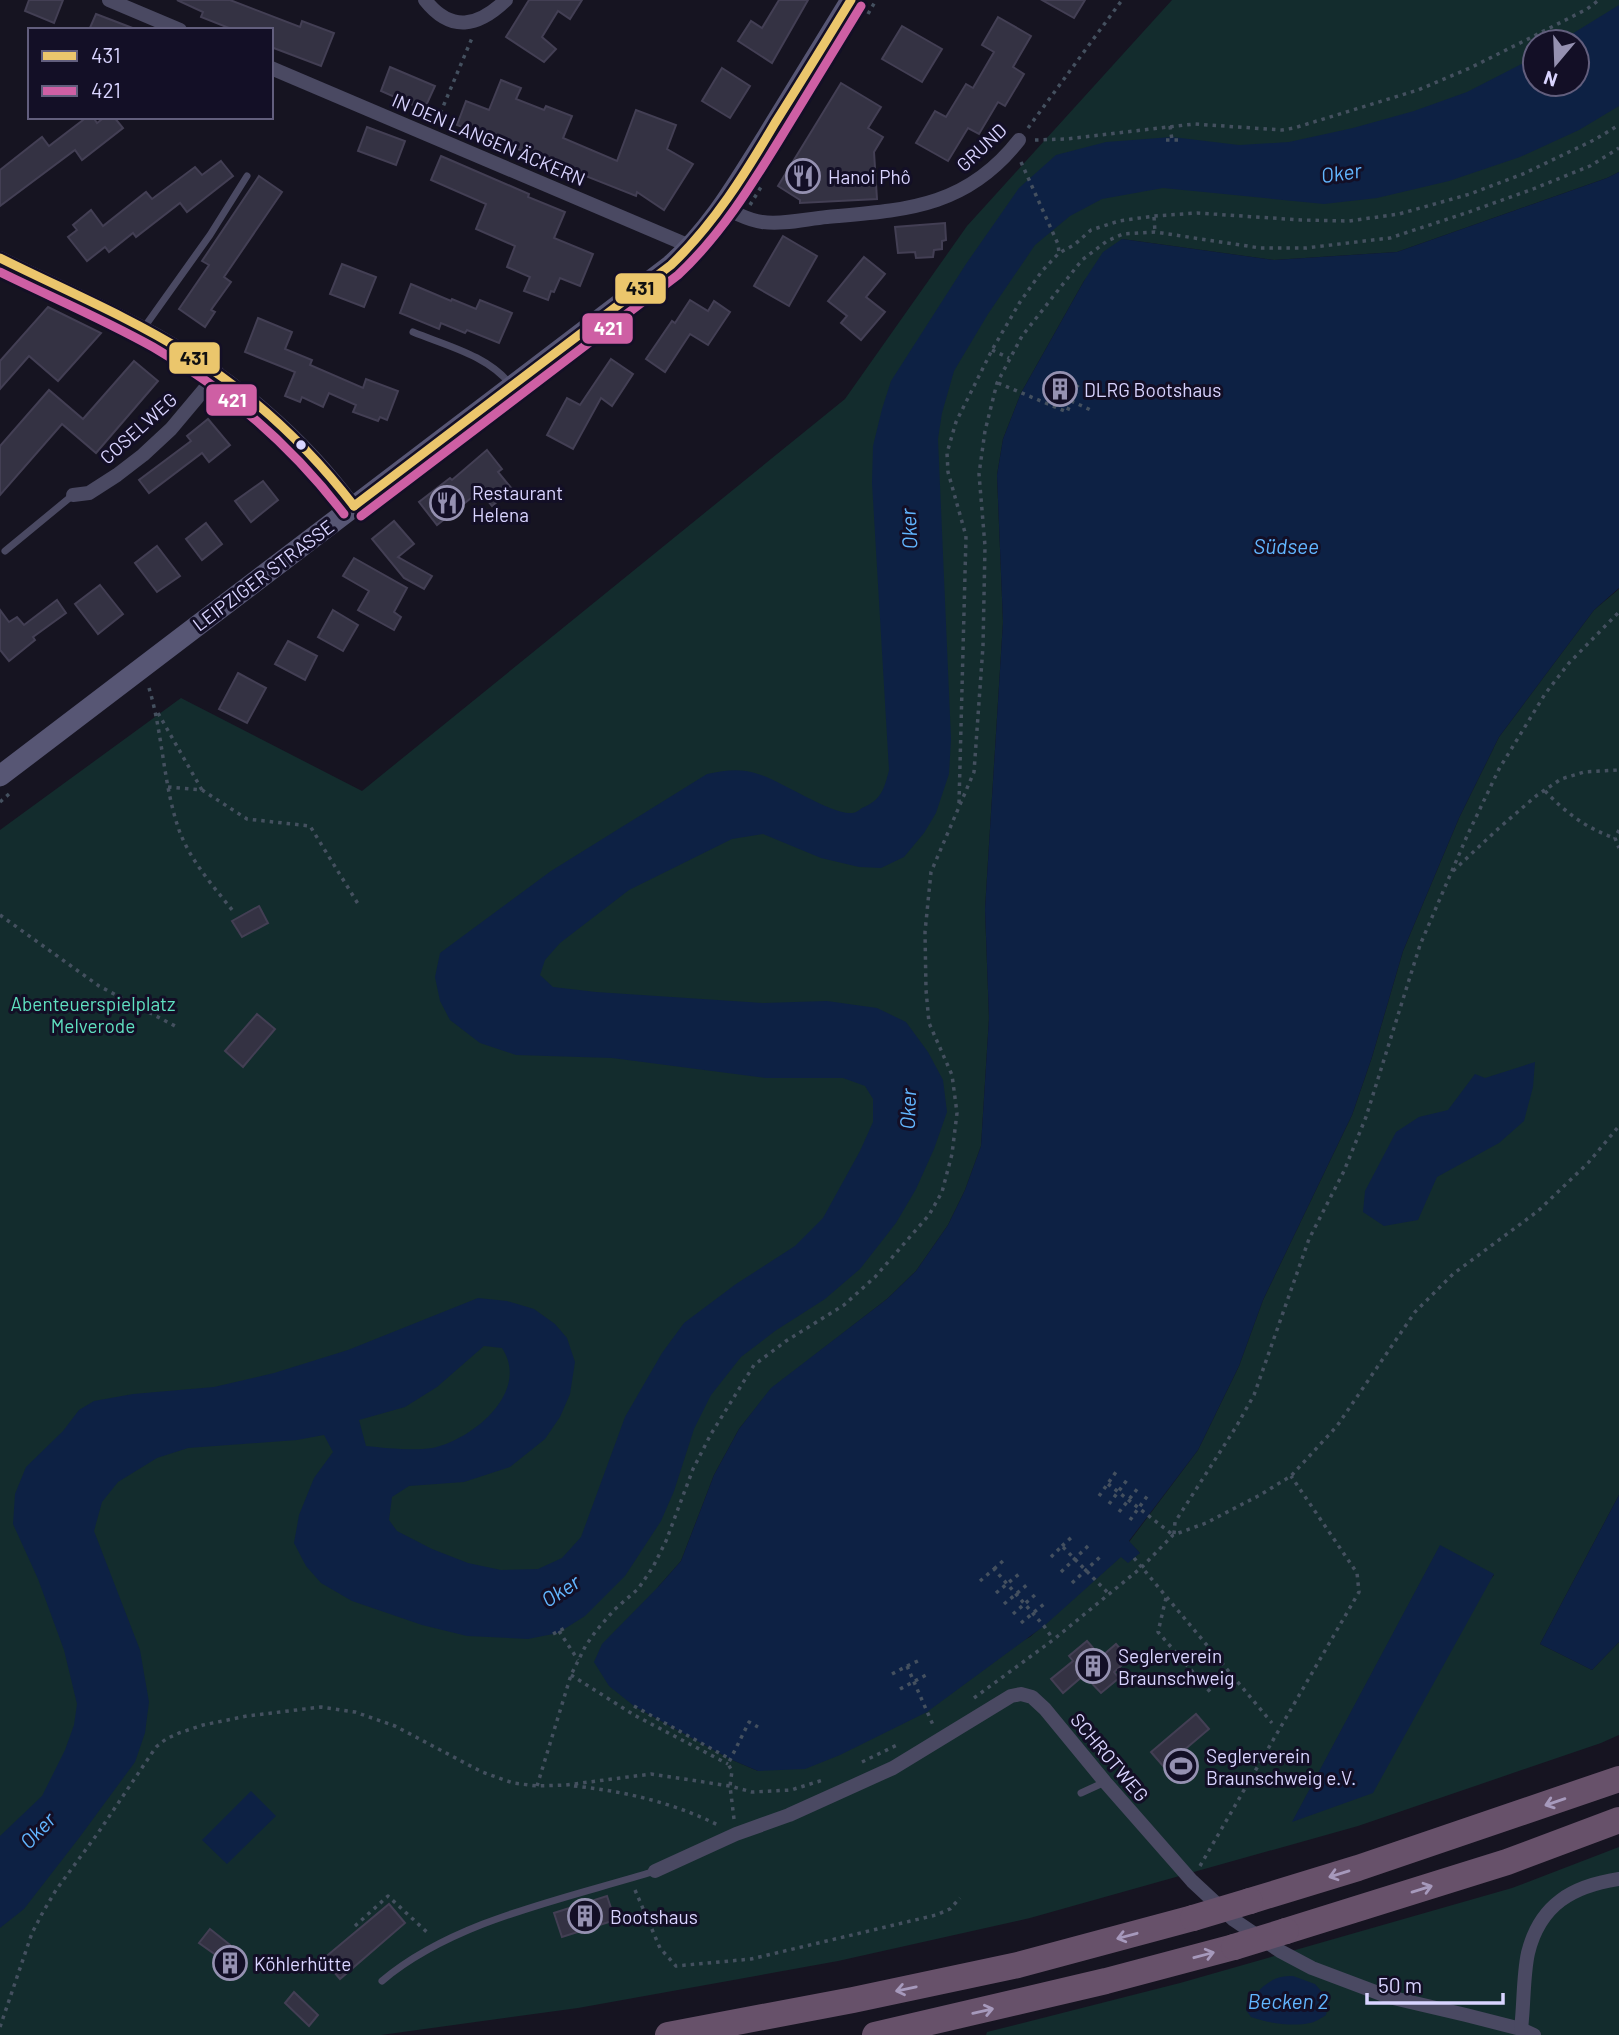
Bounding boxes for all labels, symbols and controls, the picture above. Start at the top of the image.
legend [28,28,273,119]
north arrow [1521,28,1591,98]
text: 431 [91,42,121,67]
text: N [1541,67,1560,92]
text: 421 [91,77,121,102]
street label: IN DEN LANGEN ÄCKERN [389,88,589,190]
street label: GRUND [951,118,1011,176]
restaurant icon: Hanoi Phô [784,157,822,195]
water label: Oker [1319,157,1363,187]
place label: Hanoi Phô [828,165,911,188]
line badge: 431 [614,272,667,305]
text: 431 [626,276,654,299]
line badge: 421 [581,312,634,345]
text: 421 [594,316,622,339]
line badge: 431 [168,341,221,375]
text: 431 [180,346,208,369]
building icon: DLRG Bootshaus [1041,370,1079,408]
place label: DLRG Bootshaus [1084,378,1221,401]
line badge: 421 [205,383,258,417]
street label: COSELWEG [95,387,181,469]
text: 421 [218,388,246,411]
unlabelled marker [294,438,308,452]
place label: Restaurant Helena [472,481,563,526]
restaurant icon: Restaurant Helena [428,484,466,522]
water label: Oker [894,507,922,550]
street label: LEIPZIGER STRASSE [188,514,338,636]
water label: Südsee [1253,533,1319,558]
park label: Abenteuerspielplatz Melverode [11,992,175,1037]
water label: Oker [894,1088,920,1130]
water label: Oker [536,1568,584,1612]
place label: Seglerverein Braunschweig [1118,1644,1235,1689]
building icon: Seglerverein Braunschweig [1074,1647,1112,1685]
street label: SCHROTWEG [1066,1708,1154,1806]
place label: Seglerverein Braunschweig e.V. [1206,1744,1356,1789]
sports icon: Seglerverein Braunschweig e.V. [1162,1747,1200,1785]
one-way arrow [1544,1797,1566,1809]
water label: Oker [14,1806,61,1853]
one-way arrow [1328,1868,1350,1881]
one-way arrow [1410,1882,1432,1894]
building icon: Bootshaus [566,1897,604,1935]
place label: Bootshaus [610,1905,698,1928]
one-way arrow [1116,1930,1138,1943]
building icon: Köhlerhütte [211,1944,249,1982]
one-way arrow [1192,1948,1214,1961]
place label: Köhlerhütte [254,1952,351,1975]
scale bar [1367,1962,1504,2006]
text: 50 m [1378,1972,1422,1997]
one-way arrow [895,1983,918,1997]
water label: Becken 2 [1248,1988,1329,2013]
one-way arrow [971,2004,994,2017]

